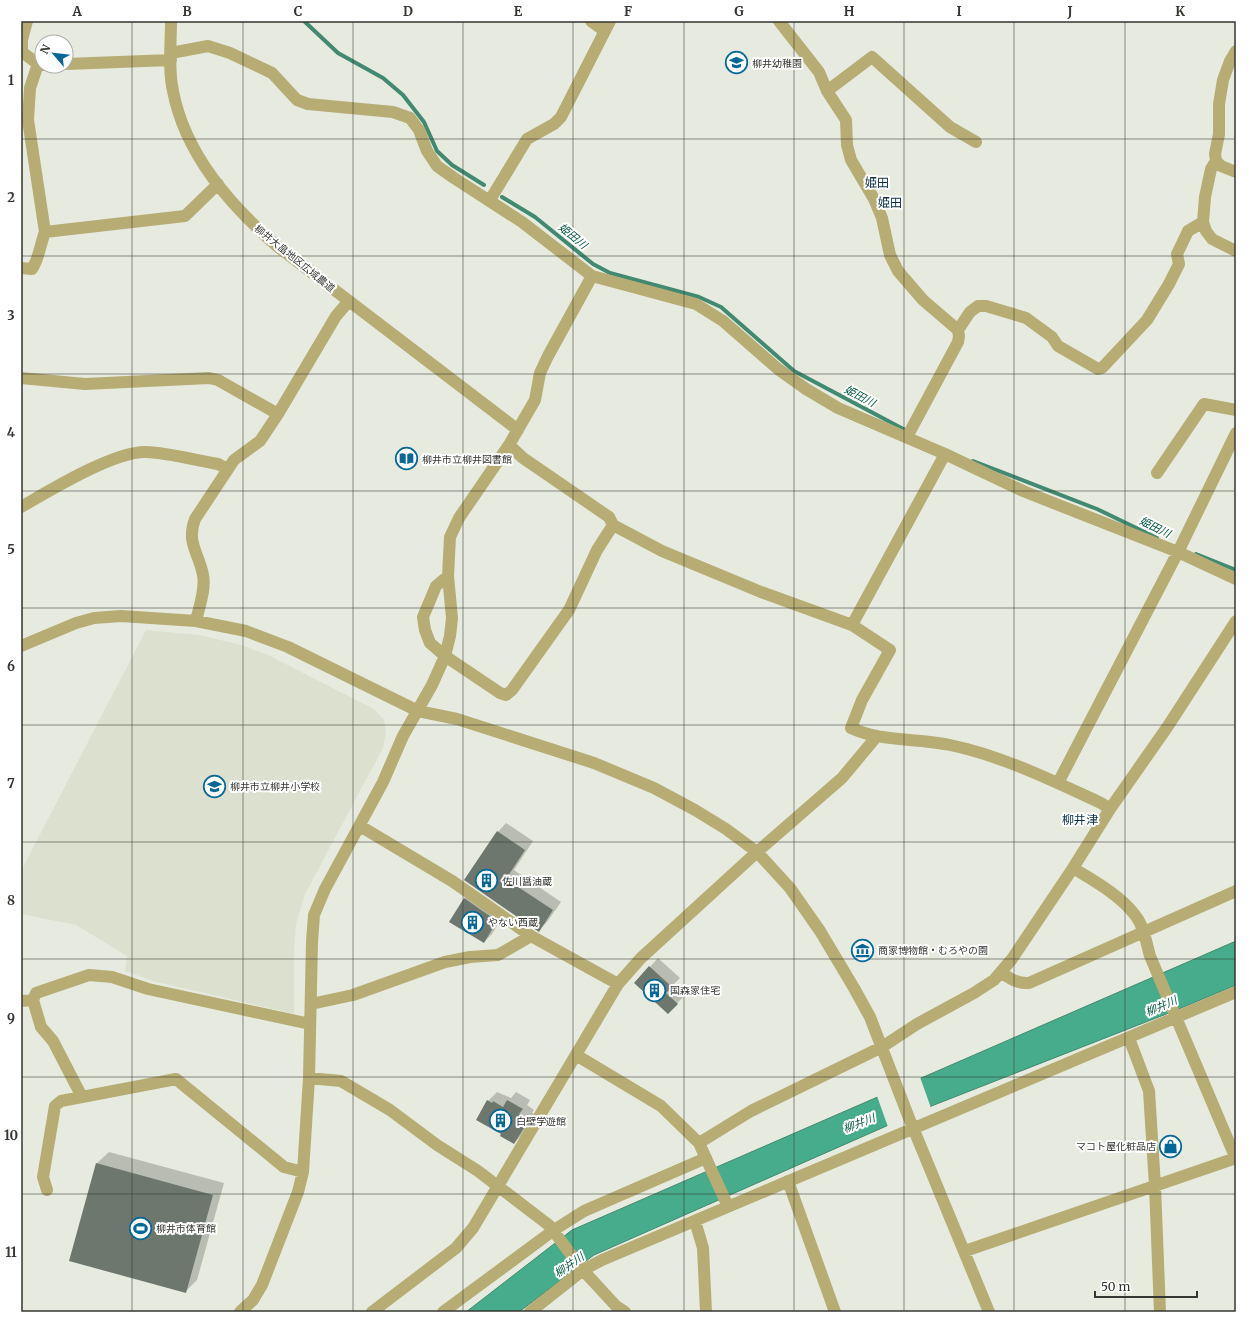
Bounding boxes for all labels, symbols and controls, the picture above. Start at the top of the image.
text: A [71,3,82,20]
text: B [182,3,192,20]
text: C [294,3,303,20]
text: D [403,3,413,20]
text: E [514,3,523,20]
text: F [624,3,632,20]
text: G [734,3,744,20]
text: H [844,3,855,20]
text: I [956,3,962,20]
text: J [1066,3,1073,20]
text: K [1175,3,1185,20]
north arrow [34,34,74,74]
text: N [37,42,54,56]
school or university icon: 柳井幼稚園 [724,50,750,76]
place label: 柳井幼稚園 [752,57,802,70]
text: 1 [8,72,14,89]
district label: 姫田 [865,175,889,190]
text: 2 [7,189,15,206]
district label: 姫田 [878,195,902,210]
water label: 姫田川 [556,220,591,253]
street label: 柳井大畠地区広域農道 [252,222,338,295]
text: 3 [7,307,15,324]
water label: 姫田川 [842,382,879,410]
text: 4 [7,424,16,441]
library icon: 柳井市立柳井図書館 [394,446,420,472]
place label: 柳井市立柳井図書館 [422,453,512,466]
water label: 姫田川 [1137,513,1174,541]
text: 5 [7,541,15,558]
text: 6 [7,658,15,675]
school or university icon: 柳井市立柳井小学校 [201,773,227,799]
text: 7 [7,775,15,792]
place label: 柳井市立柳井小学校 [230,780,320,793]
district label: 柳井津 [1062,812,1098,827]
building icon: 佐川醤油蔵 [473,868,499,894]
place label: 佐川醤油蔵 [502,875,552,888]
text: 8 [7,892,15,909]
building icon: やない西蔵 [460,909,486,935]
place label: やない西蔵 [488,916,538,929]
museum icon: 商家博物館・むろやの園 [850,937,876,963]
place label: 商家博物館・むろやの園 [878,944,988,957]
building icon: 国森家住宅 [642,977,668,1003]
place label: 国森家住宅 [670,984,720,997]
water label: 柳井川 [1143,992,1180,1019]
text: 9 [7,1010,15,1027]
building icon: 白壁学遊館 [488,1108,514,1134]
water label: 柳井川 [841,1110,878,1135]
place label: 白壁学遊館 [516,1115,566,1128]
text: 10 [4,1127,18,1144]
shop icon: マコト屋化粧品店 [1158,1133,1184,1159]
place label: マコト屋化粧品店 [1076,1140,1156,1153]
sports icon: 柳井市体育館 [128,1215,154,1241]
place label: 柳井市体育館 [156,1222,216,1235]
text: 11 [5,1244,17,1261]
water label: 柳井川 [551,1249,587,1280]
scale bar [1095,1273,1197,1299]
text: 50 m [1101,1279,1130,1294]

